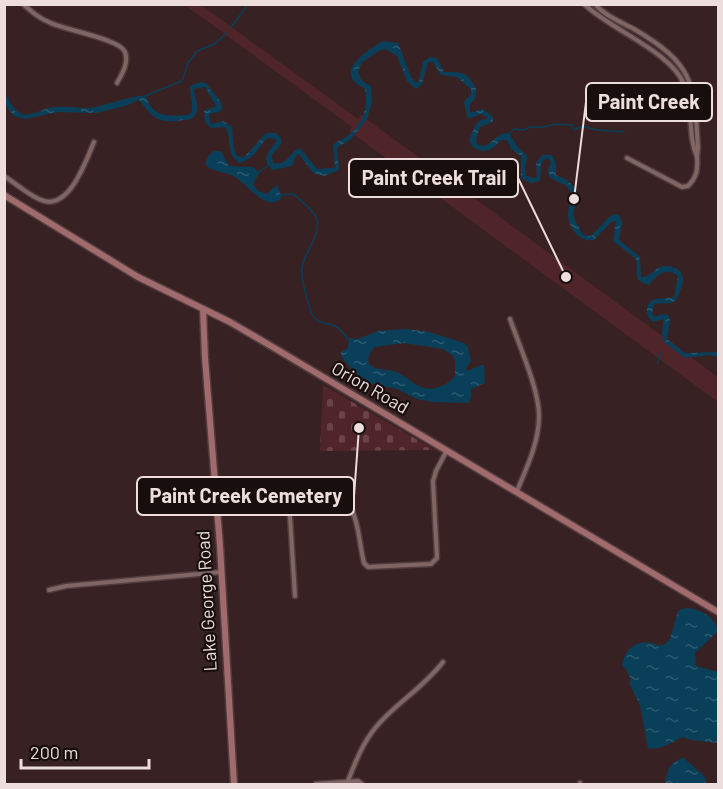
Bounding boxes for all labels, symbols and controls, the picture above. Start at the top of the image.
callout: Paint Creek [586,83,712,121]
text: Paint Creek [598,89,700,113]
callout: Paint Creek Trail [349,159,518,197]
text: Paint Creek Trail [362,165,506,189]
street label: Orion Road [328,356,413,418]
callout: Paint Creek Cemetery [137,477,354,515]
text: Paint Creek Cemetery [150,483,342,507]
street label: Lake George Road [191,530,221,672]
scale bar [21,732,148,770]
text: 200 m [30,741,78,763]

